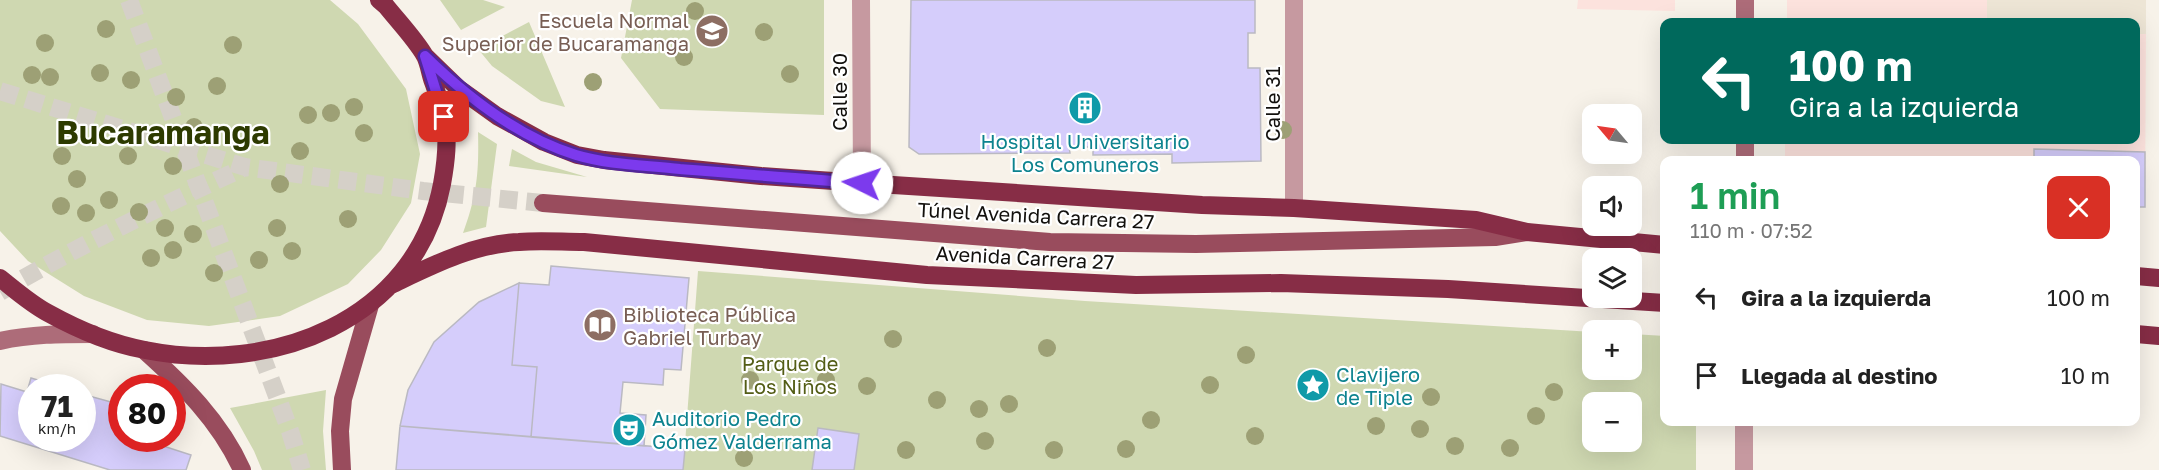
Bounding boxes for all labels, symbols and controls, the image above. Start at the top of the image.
place label: Escuela Normal Superior de Bucaramanga [442,8,689,55]
school or university icon: Escuela Normal Superior de Bucaramanga [694,13,730,49]
text: 100 m [1789,40,1912,90]
icon: left [1690,42,1768,120]
street label: Calle 30 [827,53,851,131]
street label: Calle 31 [1260,66,1284,142]
building icon: Hospital Universitario Los Comuneros [1067,90,1103,126]
pin [418,91,469,142]
text: Gira a la izquierda [1789,91,2019,123]
icon: arrive [427,100,460,133]
north arrow [1582,104,1642,164]
map controls [1582,104,1642,452]
district label: Bucaramanga [56,113,270,151]
place label: Hospital Universitario Los Comuneros [980,129,1190,176]
position arrow [830,151,894,215]
text: 1 min [1690,174,1780,217]
button: sound [1582,176,1642,236]
button: close [2047,176,2110,239]
street label: Túnel Avenida Carrera 27 [917,197,1155,233]
text: 110 m · 07:52 [1690,218,1813,242]
street label: Avenida Carrera 27 [935,240,1115,274]
button: layers [1582,248,1642,308]
icon: left [1690,281,1723,314]
text: Gira a la izquierda [1741,284,1931,311]
text: 100 m [2047,284,2110,311]
place label: Biblioteca Pública Gabriel Turbay [623,302,796,349]
library icon: Biblioteca Pública Gabriel Turbay [582,307,618,343]
button: + [1582,320,1642,380]
park label: Parque de Los Niños [742,351,838,398]
icon: arrive [1690,359,1723,392]
place label: Clavijero de Tiple [1336,362,1420,409]
text: Llegada al destino [1741,362,1938,389]
text: 10 m [2061,362,2110,389]
place icon: Clavijero de Tiple [1295,367,1331,403]
speed limit sign: 80 [108,374,186,452]
text: 71 [41,388,73,424]
button: − [1582,392,1642,452]
place label: Auditorio Pedro Gómez Valderrama [652,406,832,453]
theatre icon: Auditorio Pedro Gómez Valderrama [611,412,647,448]
text: km/h [38,419,76,437]

